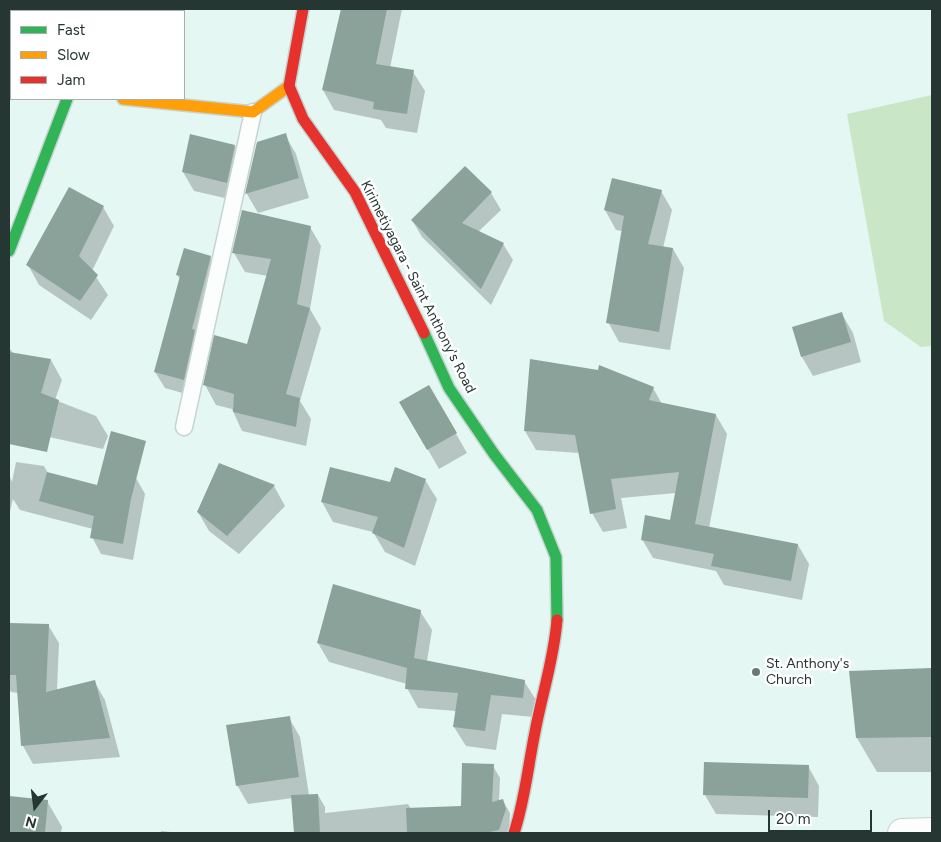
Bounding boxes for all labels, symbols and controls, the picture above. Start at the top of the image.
legend [10,10,185,100]
text: Fast [57,21,85,39]
text: Slow [57,46,90,64]
text: Jam [57,71,85,89]
street label: Kirimetiyagara - Saint Anthony's Road [357,178,479,396]
place label: St. Anthony's Church [766,656,849,689]
marker: St. Anthony's Church [750,666,762,678]
north arrow [10,782,60,832]
scale bar [771,800,875,832]
text: 20 m [776,810,810,828]
text: N [24,812,38,832]

